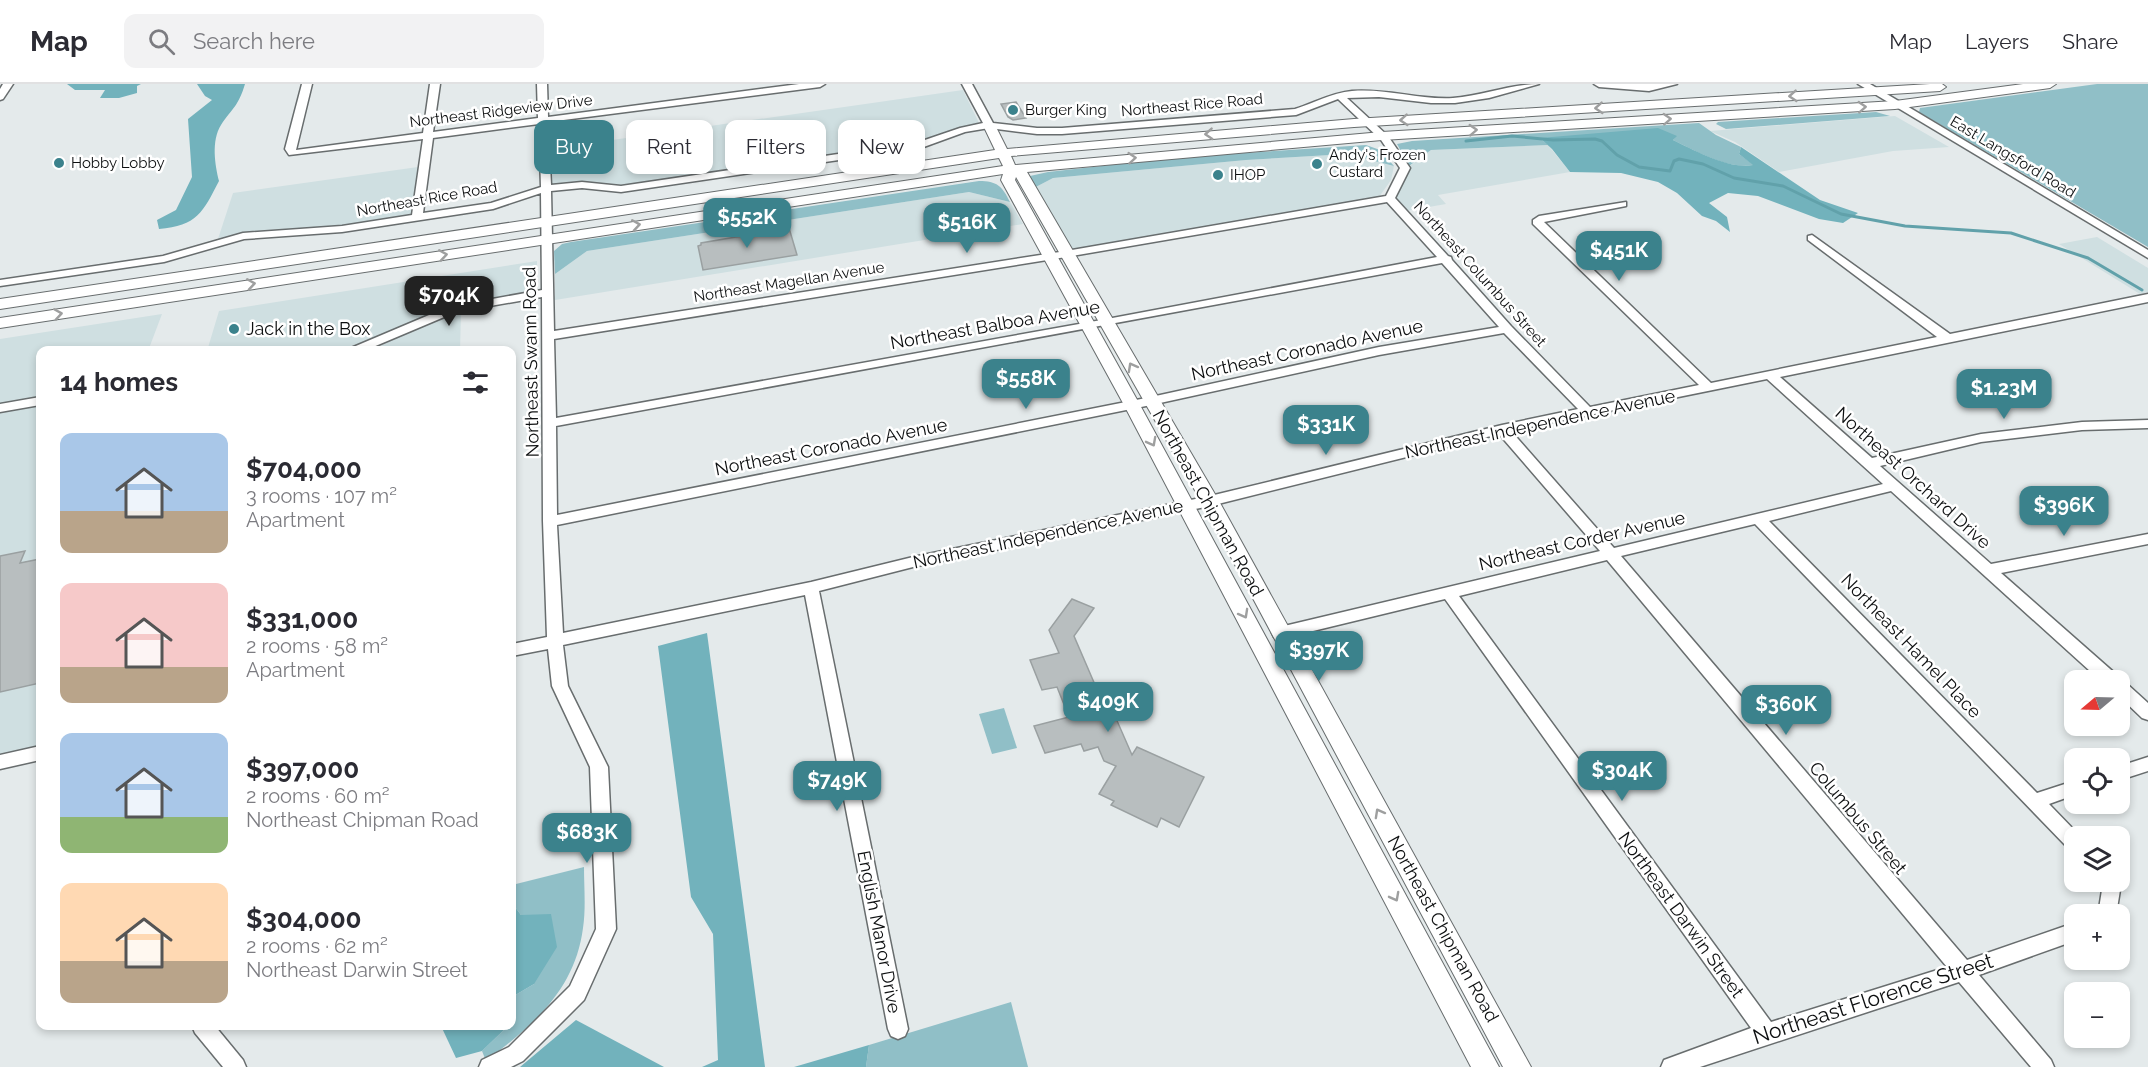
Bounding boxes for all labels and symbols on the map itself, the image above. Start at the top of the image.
one-way arrow [1789,89,1798,102]
street label: Northeast Rice Road [1120,90,1264,120]
street label: Northeast Ridgeview Drive [409,91,594,131]
one-way arrow [1857,100,1866,113]
place label: Burger King [1025,101,1107,119]
one-way arrow [1594,101,1603,114]
marker: Burger King [1006,103,1020,117]
one-way arrow [1663,112,1672,125]
street label: East Langsford Road [1947,112,2079,202]
one-way arrow [1399,114,1408,127]
one-way arrow [1468,124,1477,137]
one-way arrow [1205,127,1214,140]
place label: Andy's Frozen Custard [1329,146,1426,181]
one-way arrow [1127,152,1136,165]
place label: Hobby Lobby [71,154,165,172]
marker: Hobby Lobby [52,156,66,170]
marker: Andy's Frozen Custard [1310,157,1324,171]
place label: IHOP [1230,166,1265,184]
marker: IHOP [1211,168,1225,182]
street label: Northeast Rice Road [355,178,499,220]
pin: $552K [705,198,789,249]
street label: Northeast Columbus Street [1410,198,1550,350]
pin: $516K [925,203,1009,254]
one-way arrow [631,220,641,232]
pin: $451K [1577,231,1661,282]
one-way arrow [439,249,448,261]
street label: Northeast Magellan Avenue [692,258,886,306]
street label: Northeast Swann Road [518,267,543,457]
pin: $704K [407,276,491,327]
one-way arrow [246,279,255,291]
street label: Northeast Balboa Avenue [888,296,1102,353]
one-way arrow [53,308,62,320]
street label: Northeast Coronado Avenue [1189,315,1425,384]
place label: Jack in the Box [246,318,370,339]
marker: Jack in the Box [227,322,241,336]
pin: $558K [984,359,1068,410]
one-way arrow [1128,363,1139,373]
pin: $1.23M [1955,369,2053,420]
street label: Northeast Independence Avenue [1403,384,1677,462]
street label: Northeast Orchard Drive [1831,402,1996,553]
pin: $331K [1284,405,1368,456]
street label: Northeast Chipman Road [1148,406,1268,599]
street label: Northeast Coronado Avenue [713,414,949,479]
one-way arrow [1144,436,1156,447]
pin: $396K [2022,486,2106,537]
street label: Northeast Independence Avenue [911,494,1185,572]
street label: Northeast Corder Avenue [1477,506,1687,574]
street label: Northeast Hamel Place [1837,569,1986,722]
one-way arrow [1237,607,1248,618]
pin: $397K [1277,631,1361,682]
north arrow [2064,670,2130,736]
pin: $409K [1066,682,1150,733]
pin: $360K [1744,685,1828,736]
pin: $304K [1580,751,1664,802]
street label: Columbus Street [1805,757,1911,878]
pin: $749K [795,761,879,812]
one-way arrow [1375,808,1386,819]
pin: $683K [545,813,629,864]
street label: Northeast Darwin Street [1614,828,1749,1002]
street label: Northeast Chipman Road [1383,832,1503,1025]
street label: English Manor Drive [853,849,906,1015]
one-way arrow [1388,890,1399,901]
street label: Northeast Florence Street [1750,948,1996,1049]

